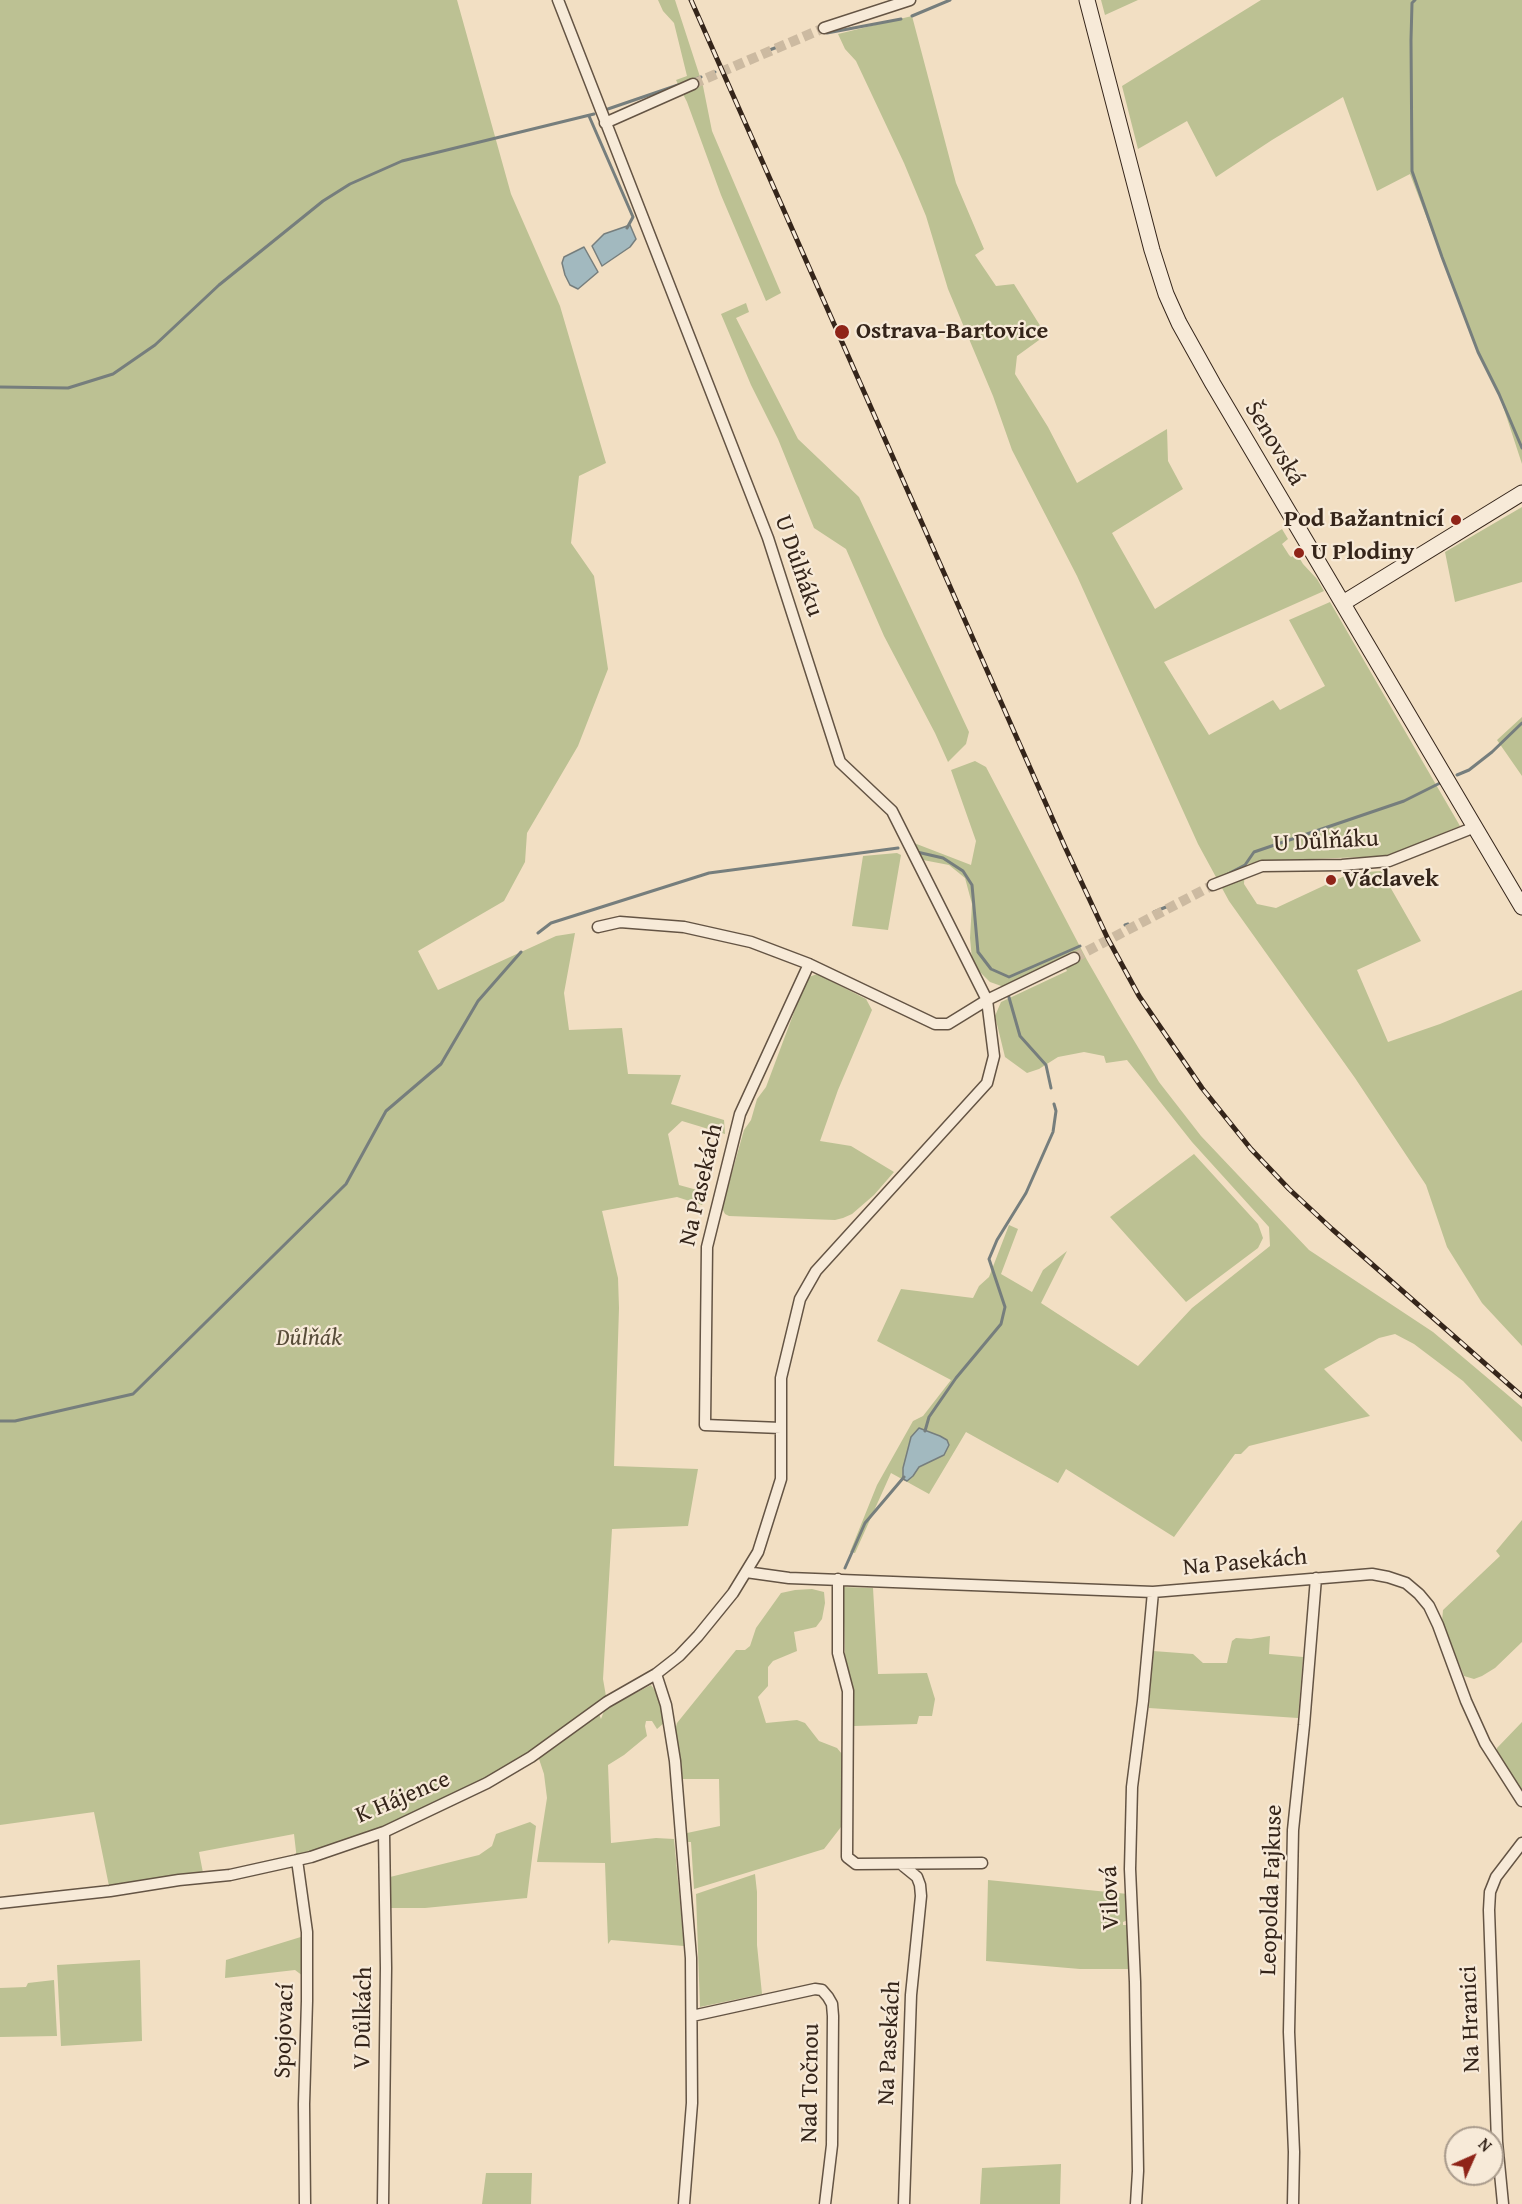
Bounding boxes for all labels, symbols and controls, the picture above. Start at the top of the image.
place label: Ostrava-Bartovice [856,318,1048,346]
marker: Ostrava-Bartovice [833,323,851,341]
street label: Šenovská [1238,397,1310,491]
place label: Pod Bažantnicí [1284,506,1444,534]
street label: U Důlňáku [767,511,829,621]
marker: Pod Bažantnicí [1449,513,1463,527]
place label: U Plodiny [1311,539,1414,567]
marker: U Plodiny [1292,546,1306,560]
street label: U Důlňáku [1273,825,1379,859]
place label: Václavek [1343,866,1439,894]
marker: Václavek [1324,873,1338,887]
street label: Na Pasekách [674,1121,730,1249]
park label: Důlňák [276,1325,342,1353]
street label: Na Pasekách [1182,1543,1308,1583]
street label: K Hájence [351,1765,455,1831]
street label: Leopolda Fajkuse [1255,1804,1289,1976]
street label: Vilová [1095,1865,1127,1931]
street label: Na Hranici [1455,1965,1487,2073]
street label: V Důlkách [349,1966,379,2070]
street label: Na Pasekách [872,1980,908,2106]
street label: Spojovací [269,1983,301,2079]
street label: Nad Točnou [796,2023,826,2143]
north arrow [1444,2126,1504,2186]
text: N [1473,2132,1498,2157]

